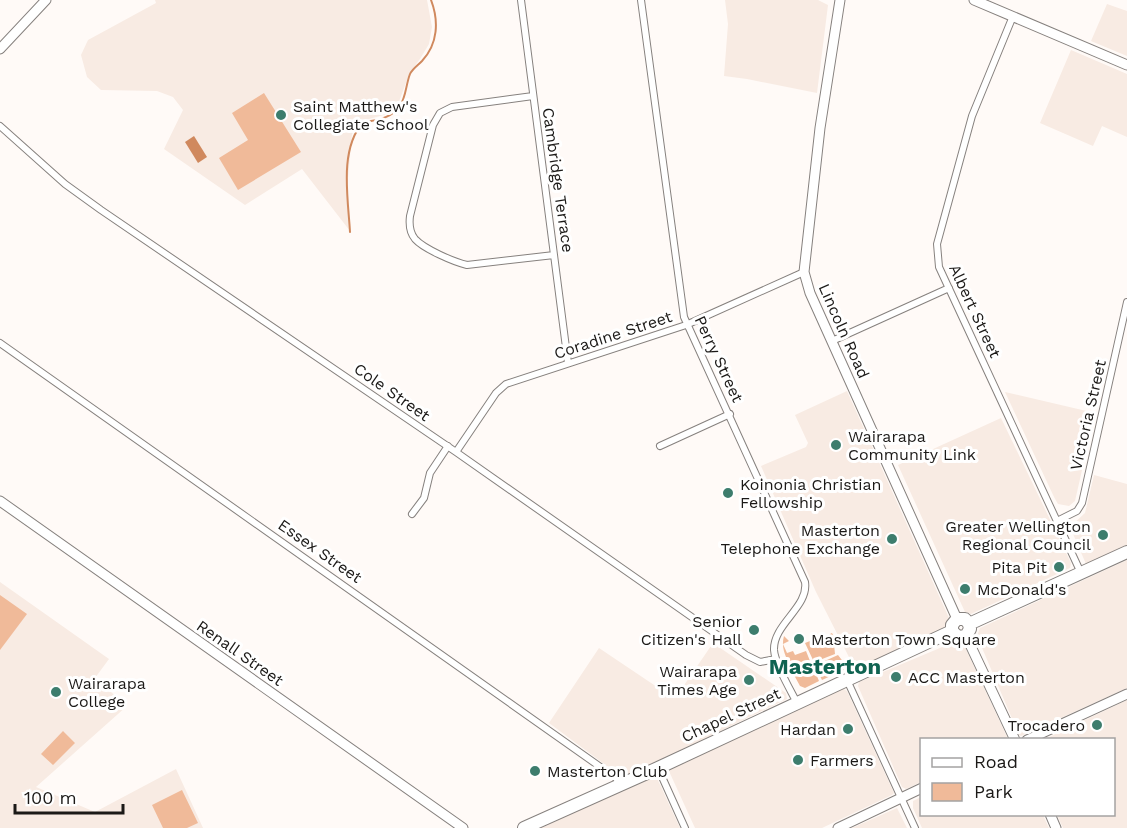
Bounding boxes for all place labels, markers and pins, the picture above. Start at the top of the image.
place label: Saint Matthew's Collegiate School [293,97,429,134]
marker: Saint Matthew's Collegiate School [274,108,288,122]
place label: Wairarapa Community Link [848,427,976,464]
marker: Wairarapa Community Link [829,438,843,452]
place label: Koinonia Christian Fellowship [740,475,882,512]
marker: Koinonia Christian Fellowship [721,486,735,500]
place label: Greater Wellington Regional Council [945,517,1091,554]
place label: Masterton Telephone Exchange [721,521,880,558]
marker: Greater Wellington Regional Council [1096,528,1110,542]
marker: Masterton Telephone Exchange [885,532,899,546]
place label: Pita Pit [991,558,1047,577]
marker: Pita Pit [1052,560,1066,574]
place label: McDonald's [977,580,1067,599]
marker: McDonald's [958,582,972,596]
place label: Senior Citizen's Hall [641,612,742,649]
marker: Senior Citizen's Hall [747,623,761,637]
place label: Masterton Town Square [811,630,996,649]
marker: Masterton Town Square [792,632,806,646]
place label: Wairarapa Times Age [657,662,737,699]
place label: ACC Masterton [908,668,1025,687]
marker: ACC Masterton [889,670,903,684]
marker: Wairarapa Times Age [742,673,756,687]
place label: Wairarapa College [68,674,146,711]
marker: Wairarapa College [49,685,63,699]
place label: Trocadero [1007,716,1085,735]
marker: Trocadero [1090,718,1104,732]
place label: Hardan [780,720,836,739]
marker: Hardan [841,722,855,736]
place label: Farmers [810,751,874,770]
marker: Farmers [791,753,805,767]
place label: Masterton Club [547,762,667,781]
marker: Masterton Club [528,764,542,778]

